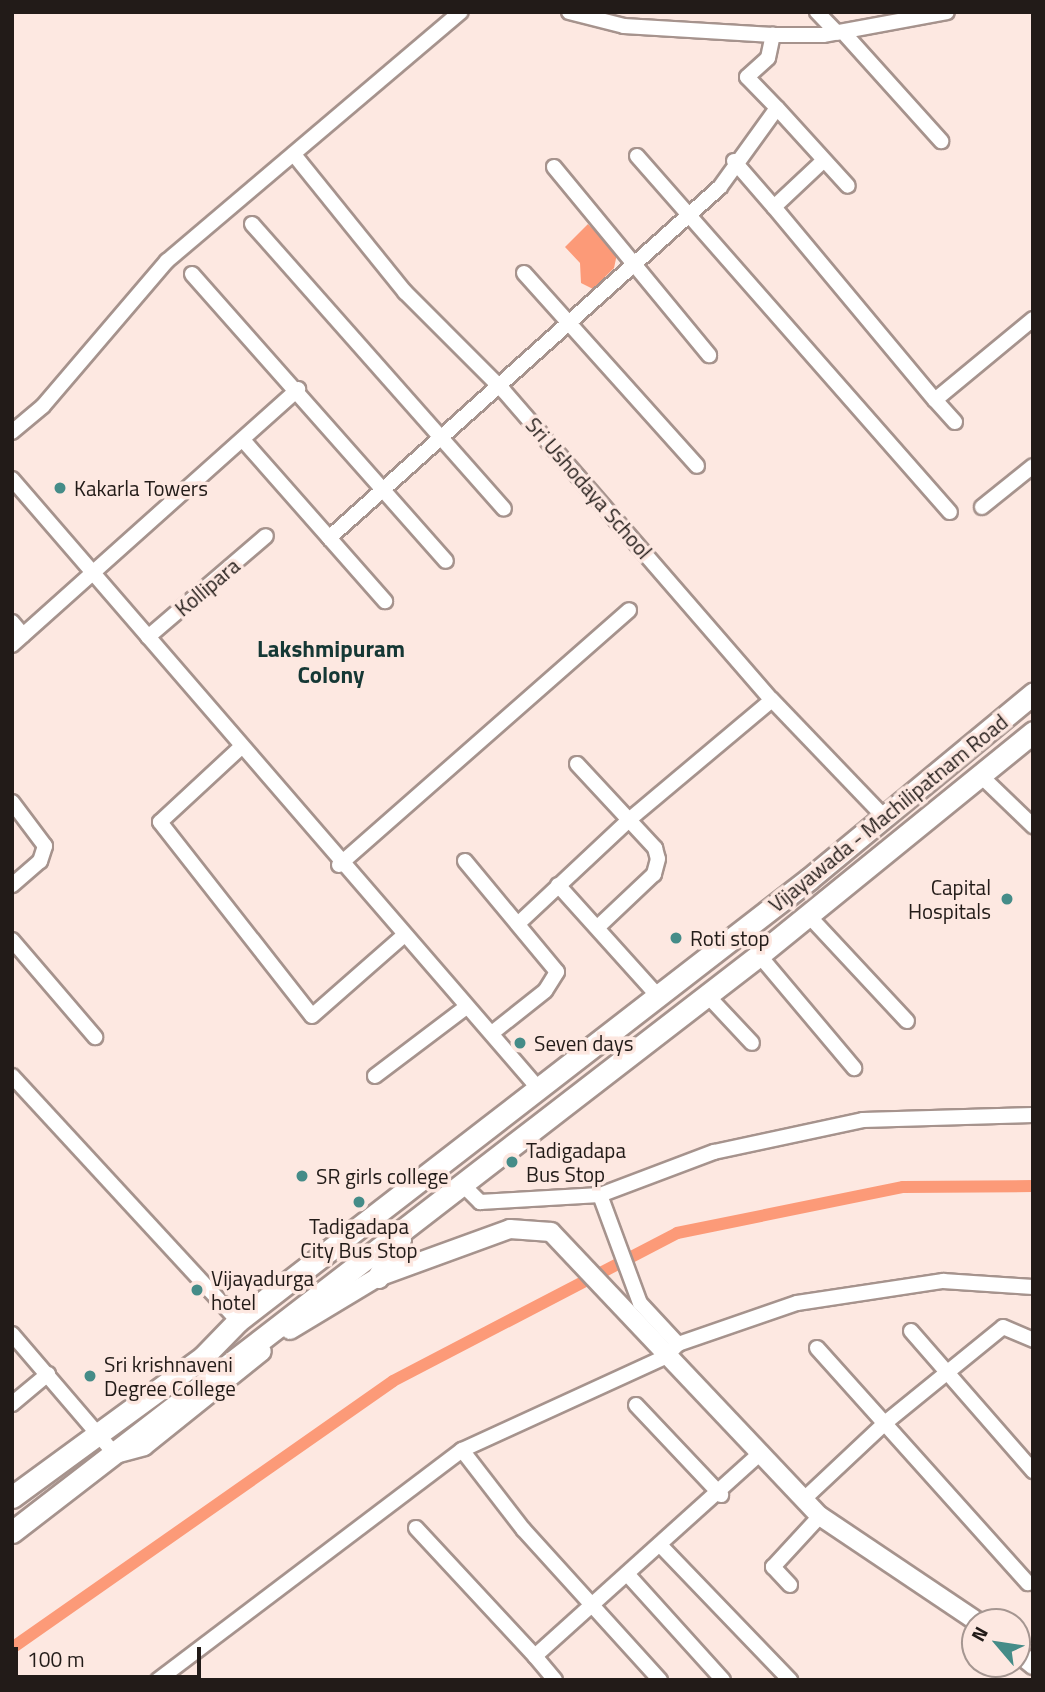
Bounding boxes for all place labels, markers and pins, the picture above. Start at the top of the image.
place label: Kakarla Towers [74,475,208,501]
marker: Kakarla Towers [52,480,68,496]
place label: Capital Hospitals [908,874,991,924]
marker: Capital Hospitals [997,889,1017,909]
place label: Roti stop [690,925,770,951]
marker: Roti stop [668,930,684,946]
place label: Seven days [534,1030,634,1056]
marker: Seven days [512,1035,528,1051]
place label: Tadigadapa Bus Stop [526,1137,626,1187]
marker: Tadigadapa Bus Stop [504,1154,520,1170]
place label: SR girls college [316,1163,449,1189]
marker: SR girls college [294,1168,310,1184]
marker: Tadigadapa City Bus Stop [351,1194,367,1210]
place label: Tadigadapa City Bus Stop [300,1213,418,1263]
place label: Vijayadurga hotel [211,1265,314,1315]
marker: Vijayadurga hotel [189,1282,205,1298]
place label: Sri krishnaveni Degree College [104,1351,236,1401]
marker: Sri krishnaveni Degree College [82,1368,98,1384]

